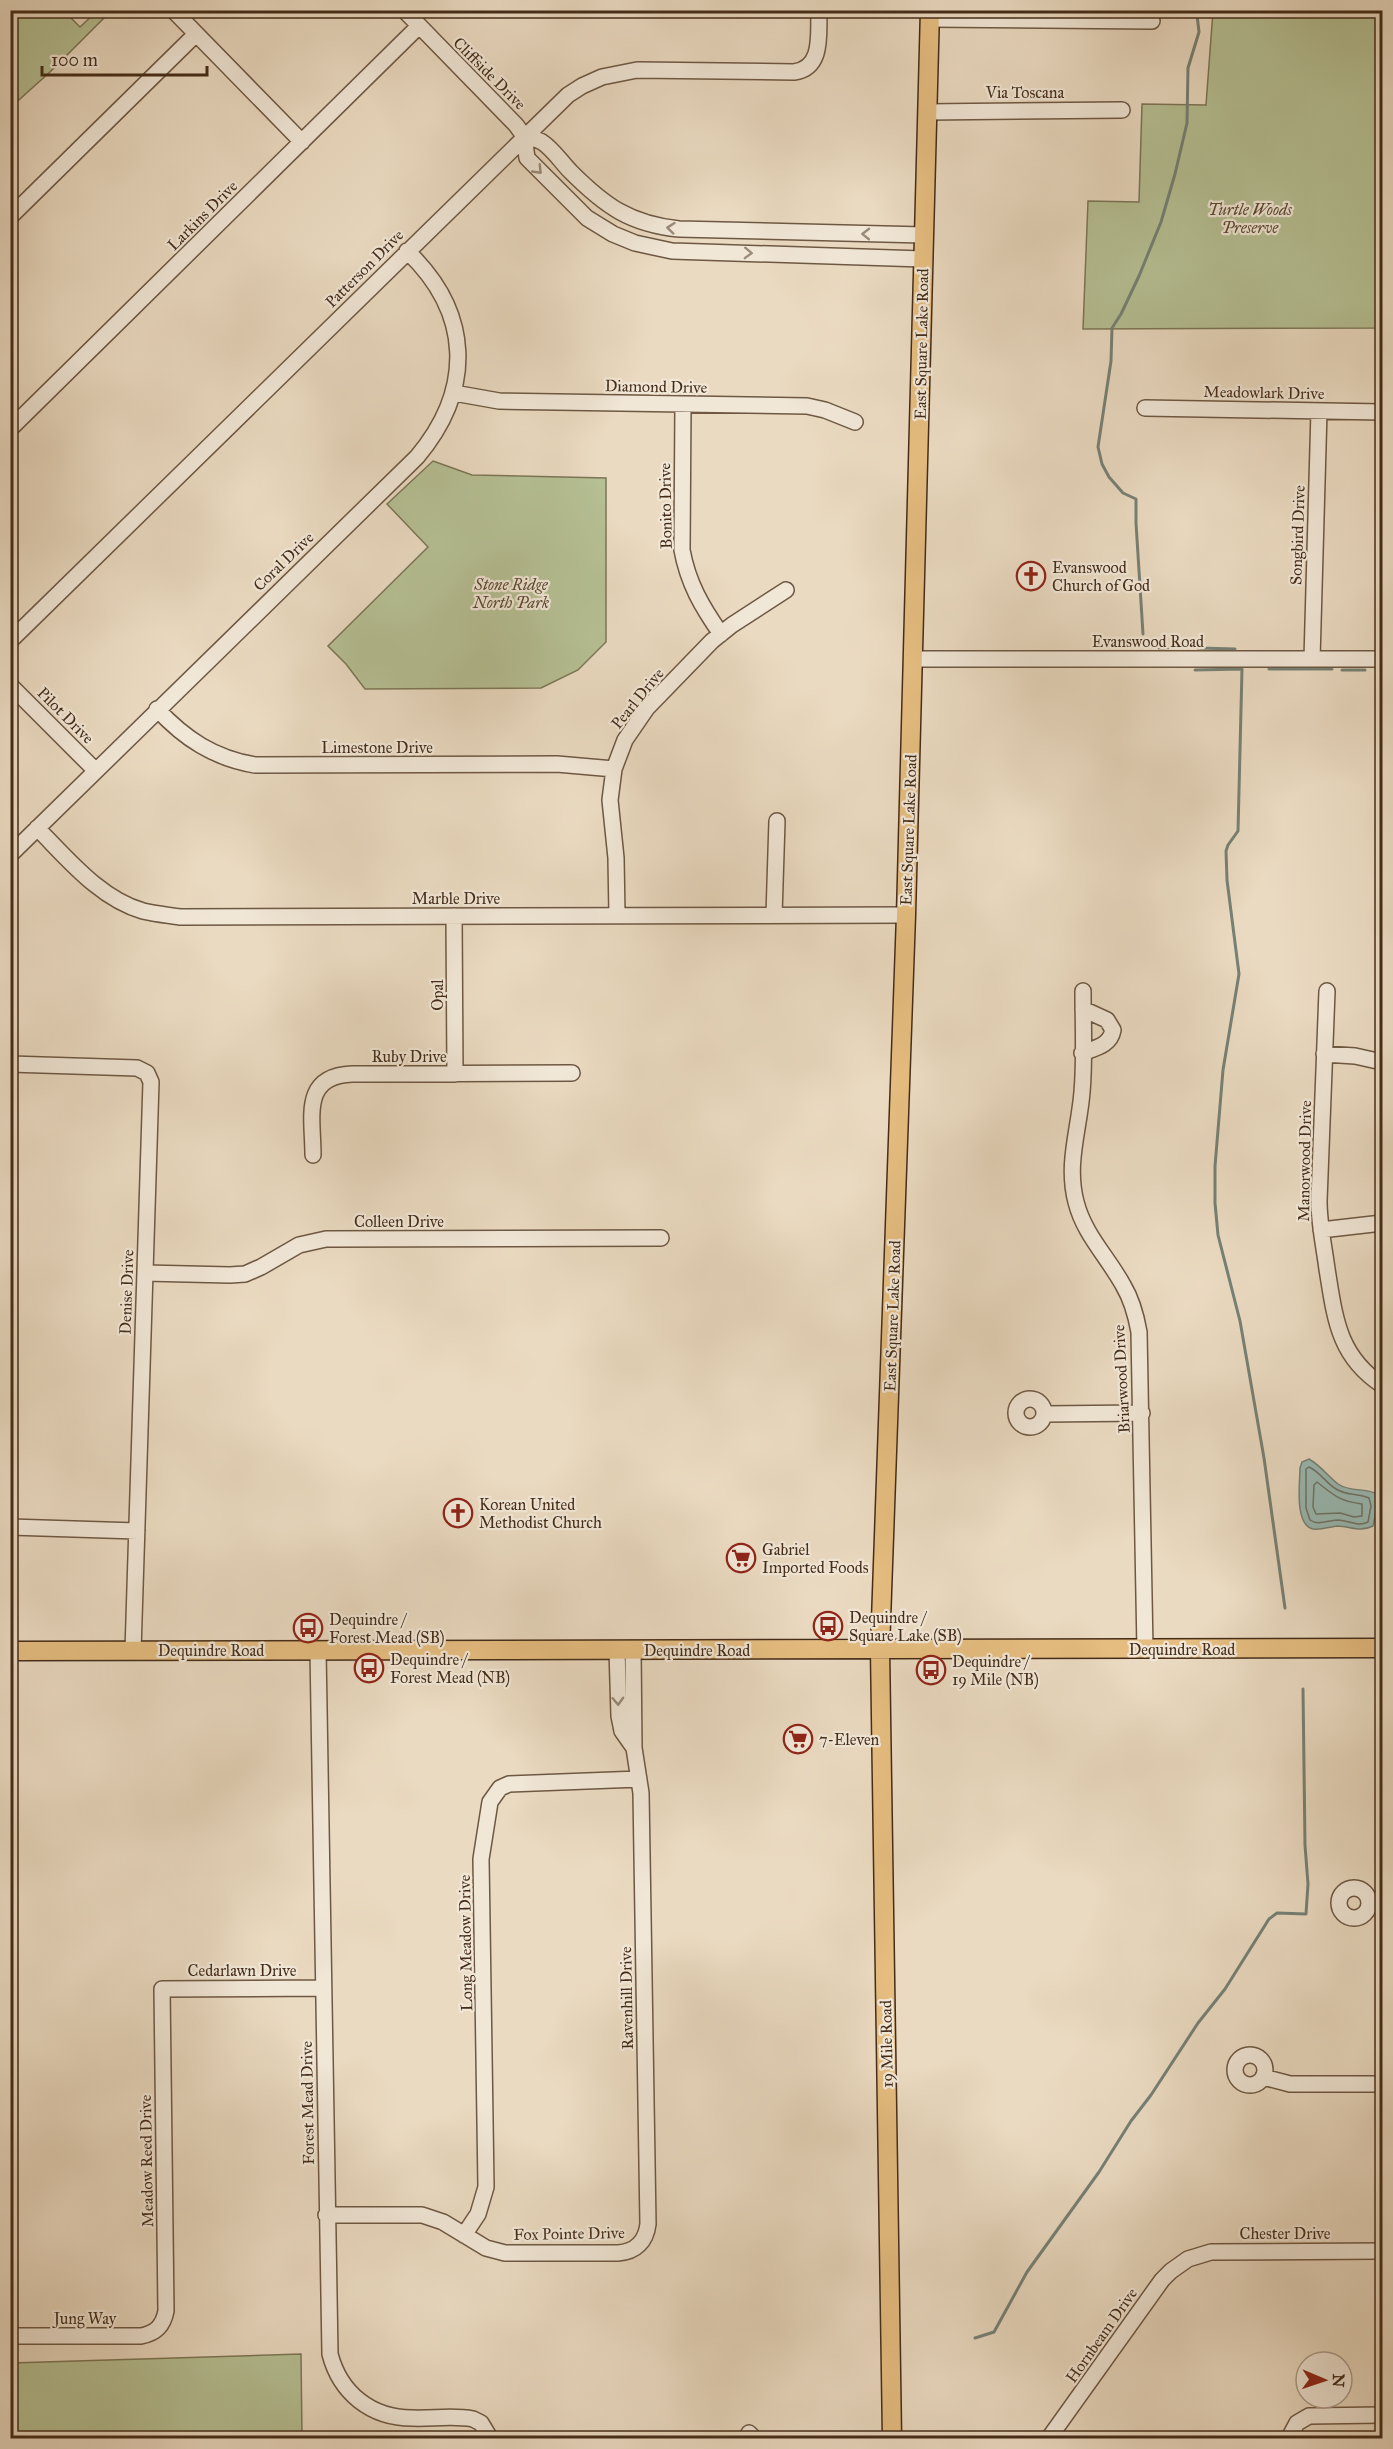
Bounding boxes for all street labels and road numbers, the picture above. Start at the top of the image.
street label: Cliffside Drive [450,33,530,114]
street label: Via Toscana [985,83,1064,102]
street label: Larkins Drive [163,176,242,254]
street label: Patterson Drive [321,225,408,311]
street label: East Square Lake Road [911,268,933,420]
street label: Diamond Drive [605,376,708,397]
street label: Meadowlark Drive [1203,382,1325,403]
street label: Bonito Drive [655,462,676,549]
street label: Songbird Drive [1286,484,1310,585]
street label: Coral Drive [249,528,318,595]
street label: Evanswood Road [1092,632,1204,651]
street label: Pearl Drive [607,664,668,733]
street label: Pilot Drive [33,683,98,748]
street label: Limestone Drive [321,738,433,757]
street label: East Square Lake Road [896,754,922,906]
street label: Marble Drive [412,889,500,908]
street label: Opal [428,979,447,1011]
street label: Ruby Drive [371,1047,447,1066]
street label: Manorwood Drive [1294,1100,1315,1222]
street label: Colleen Drive [354,1212,444,1231]
street label: East Square Lake Road [880,1240,906,1392]
street label: Denise Drive [116,1249,137,1335]
street label: Briarwood Drive [1109,1324,1134,1434]
street label: Dequindre Road [1129,1640,1235,1660]
street label: Dequindre Road [158,1641,264,1661]
street label: Dequindre Road [644,1641,750,1661]
street label: Long Meadow Drive [455,1874,477,2011]
street label: Ravenhill Drive [616,1946,637,2050]
street label: Cedarlawn Drive [188,1961,297,1980]
street label: 19 Mile Road [876,2000,897,2088]
street label: Forest Mead Drive [297,2041,318,2165]
street label: Meadow Reed Drive [136,2094,157,2228]
street label: Fox Pointe Drive [513,2223,625,2244]
street label: Chester Drive [1239,2224,1331,2243]
street label: Hornbeam Drive [1062,2284,1141,2386]
street label: Jung Way [52,2309,117,2329]

